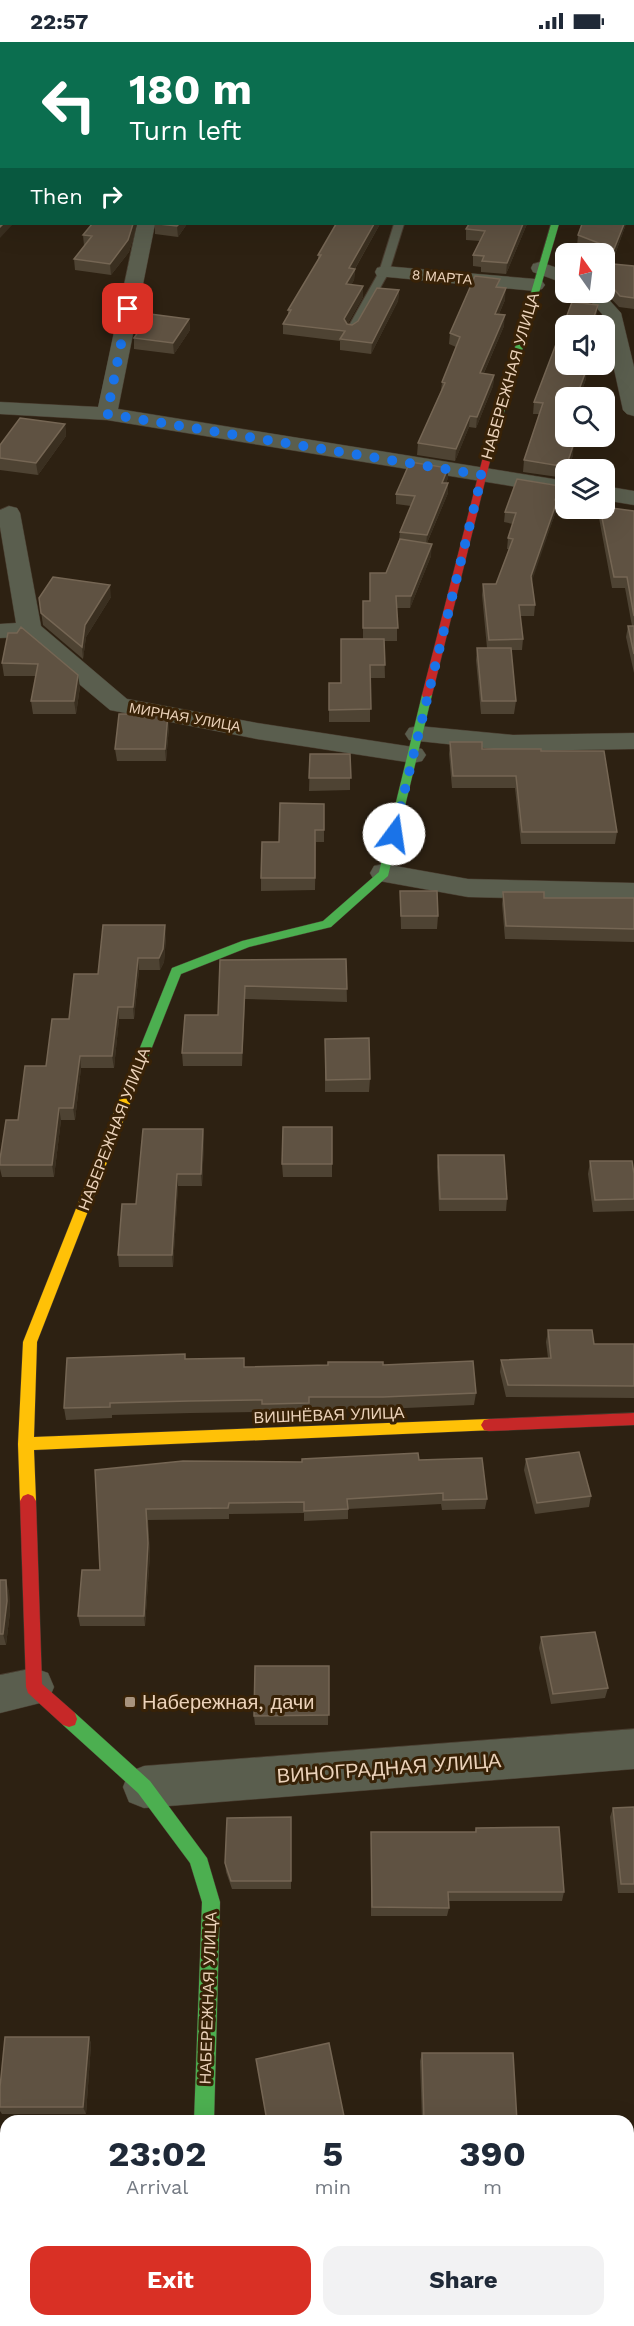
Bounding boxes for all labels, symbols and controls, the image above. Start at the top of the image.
text: 22:57 [30,9,88,34]
text: 180 m [129,65,252,114]
icon: left [30,66,108,144]
text: Turn left [129,115,241,147]
icon: right [95,180,128,213]
text: Then [30,184,83,209]
north arrow [555,243,615,303]
map controls [555,243,615,519]
street label: 8 МАРТА [411,266,473,288]
pin [102,283,153,334]
street label: НАБЕРЕЖНАЯ УЛИЦА [477,290,543,462]
icon: arrive [111,292,144,325]
button: sound [555,315,615,375]
button: search [555,387,615,447]
button: layers [555,459,615,519]
street label: МИРНАЯ УЛИЦА [128,699,243,735]
position arrow [362,802,426,866]
street label: НАБЕРЕЖНАЯ УЛИЦА [74,1045,154,1213]
street label: ВИШНЁВАЯ УЛИЦА [253,1403,405,1427]
place label: Набережная, дачи [142,1690,314,1714]
marker: Набережная, дачи [123,1695,137,1709]
street label: ВИНОГРАДНАЯ УЛИЦА [276,1748,503,1788]
street label: НАБЕРЕЖНАЯ УЛИЦА [195,1911,221,2085]
text: 23:02 [108,2133,206,2175]
text: 5 [322,2133,343,2175]
text: 390 [459,2133,526,2175]
text: Arrival [126,2175,188,2199]
text: min [314,2175,351,2199]
text: m [483,2175,502,2199]
button: Exit [30,2246,311,2315]
button: Share [323,2246,604,2315]

